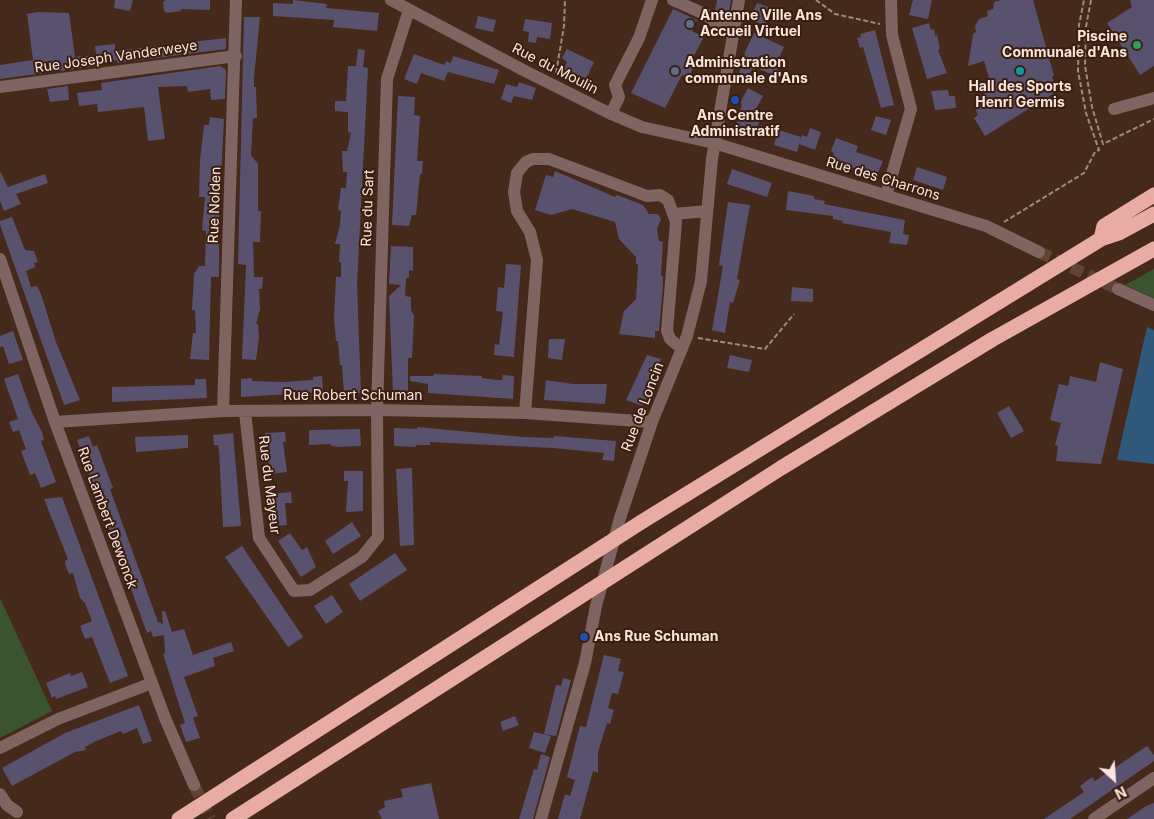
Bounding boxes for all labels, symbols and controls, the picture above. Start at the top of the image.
place label: Antenne Ville Ans Accueil Virtuel [700,8,822,40]
marker: Antenne Ville Ans Accueil Virtuel [684,18,696,30]
place label: Piscine Communale d'Ans [1002,29,1127,62]
street label: Rue Joseph Vanderweye [34,37,198,77]
marker: Piscine Communale d'Ans [1131,39,1143,51]
street label: Rue du Moulin [509,40,601,98]
place label: Administration communale d'Ans [685,55,808,88]
marker: Administration communale d'Ans [669,65,681,77]
marker: Hall des Sports Henri Germis [1014,65,1026,77]
place label: Hall des Sports Henri Germis [968,79,1072,111]
marker: Ans Centre Administratif [729,94,741,106]
place label: Ans Centre Administratif [690,108,780,140]
street label: Rue des Charrons [824,154,942,204]
street label: Rue Nolden [205,166,225,244]
street label: Rue du Sart [358,169,378,247]
street label: Rue de Loncin [618,360,668,454]
street label: Rue Robert Schuman [283,388,423,404]
street label: Rue du Mayeur [255,434,283,536]
street label: Rue Lambert Dewonck [74,445,140,591]
place label: Ans Rue Schuman [594,629,718,645]
marker: Ans Rue Schuman [578,631,590,643]
north arrow [1089,754,1139,804]
text: N [1112,783,1129,803]

